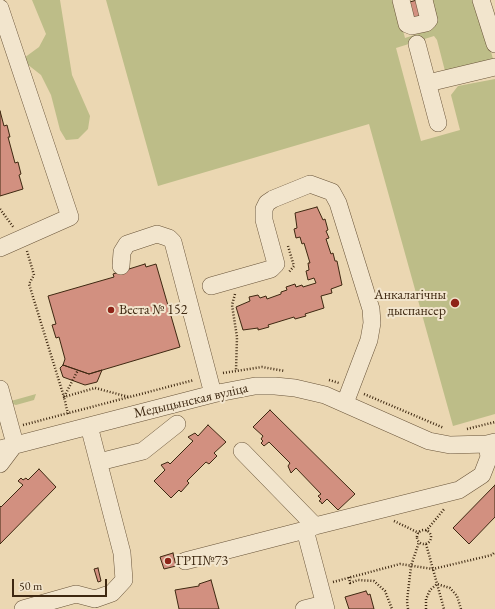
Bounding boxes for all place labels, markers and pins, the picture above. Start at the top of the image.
place label: Анкалагічны дыспансер [374,287,446,320]
marker: Анкалагічны дыспансер [449,297,461,309]
place label: Веста № 152 [119,302,187,318]
marker: Веста № 152 [106,305,116,315]
place label: ГРП№73 [176,553,228,569]
marker: ГРП№73 [163,556,173,566]

